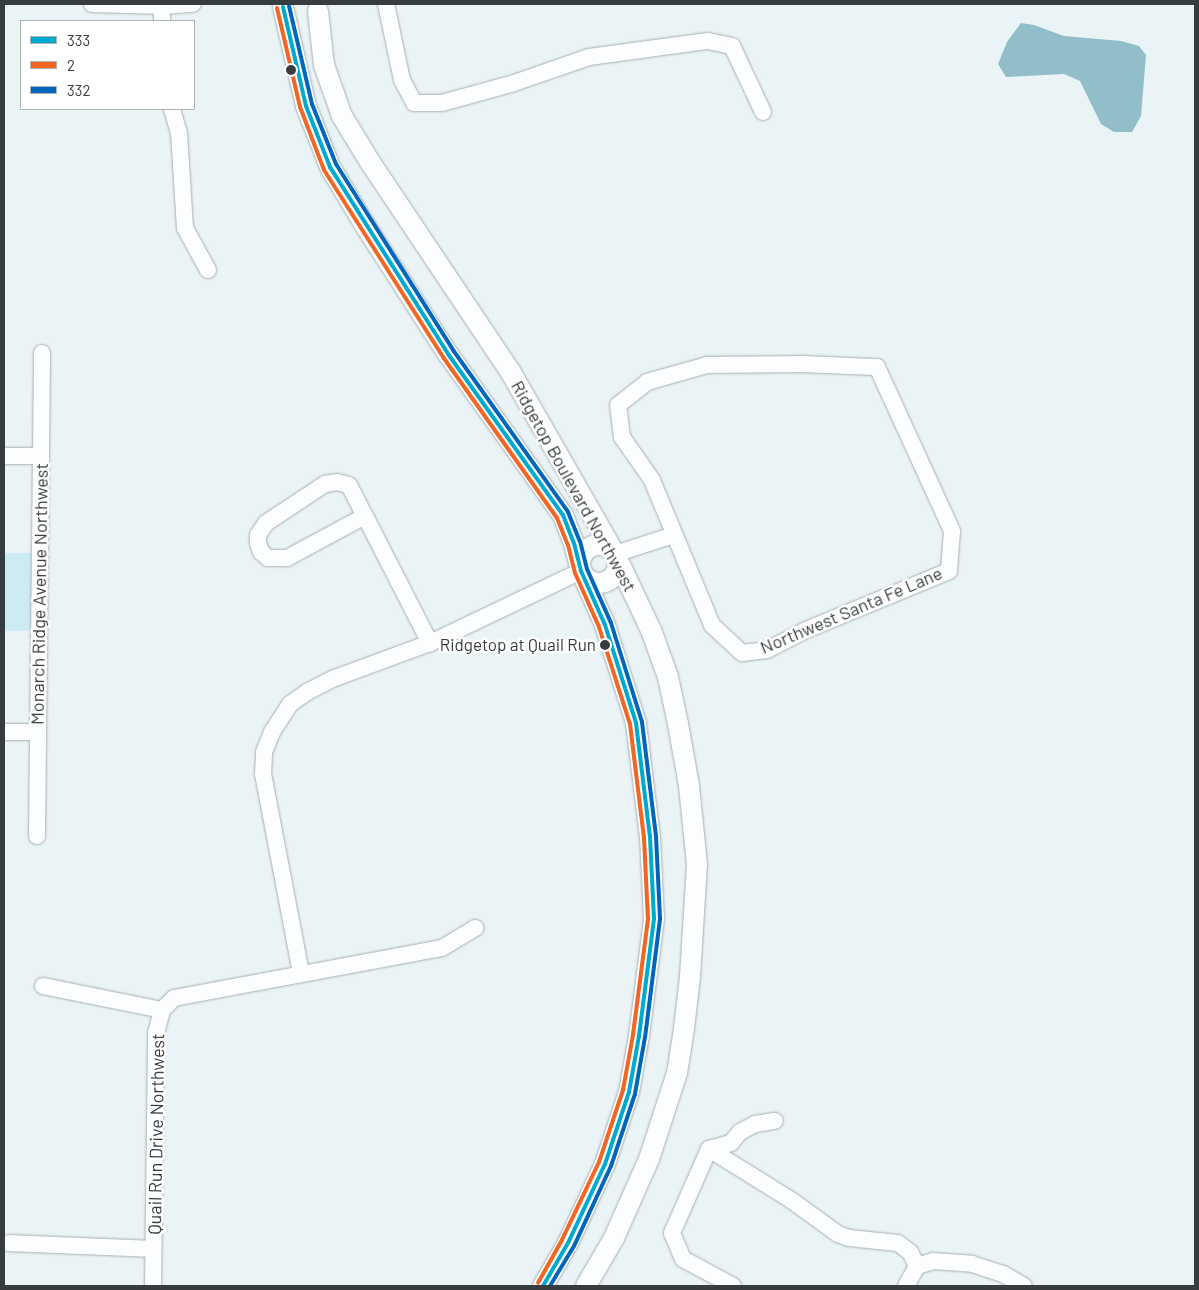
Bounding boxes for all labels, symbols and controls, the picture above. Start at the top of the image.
legend [20,20,195,110]
text: 333 [67,31,90,49]
text: 2 [67,56,75,74]
unlabelled marker [286,65,296,75]
text: 332 [67,81,91,99]
street label: Ridgetop Boulevard Northwest [507,377,641,595]
street label: Monarch Ridge Avenue Northwest [26,463,52,725]
street label: Northwest Santa Fe Lane [757,562,945,658]
place label: Ridgetop at Quail Run [440,635,596,655]
marker: Ridgetop at Quail Run [600,640,610,650]
street label: Quail Run Drive Northwest [143,1033,169,1235]

